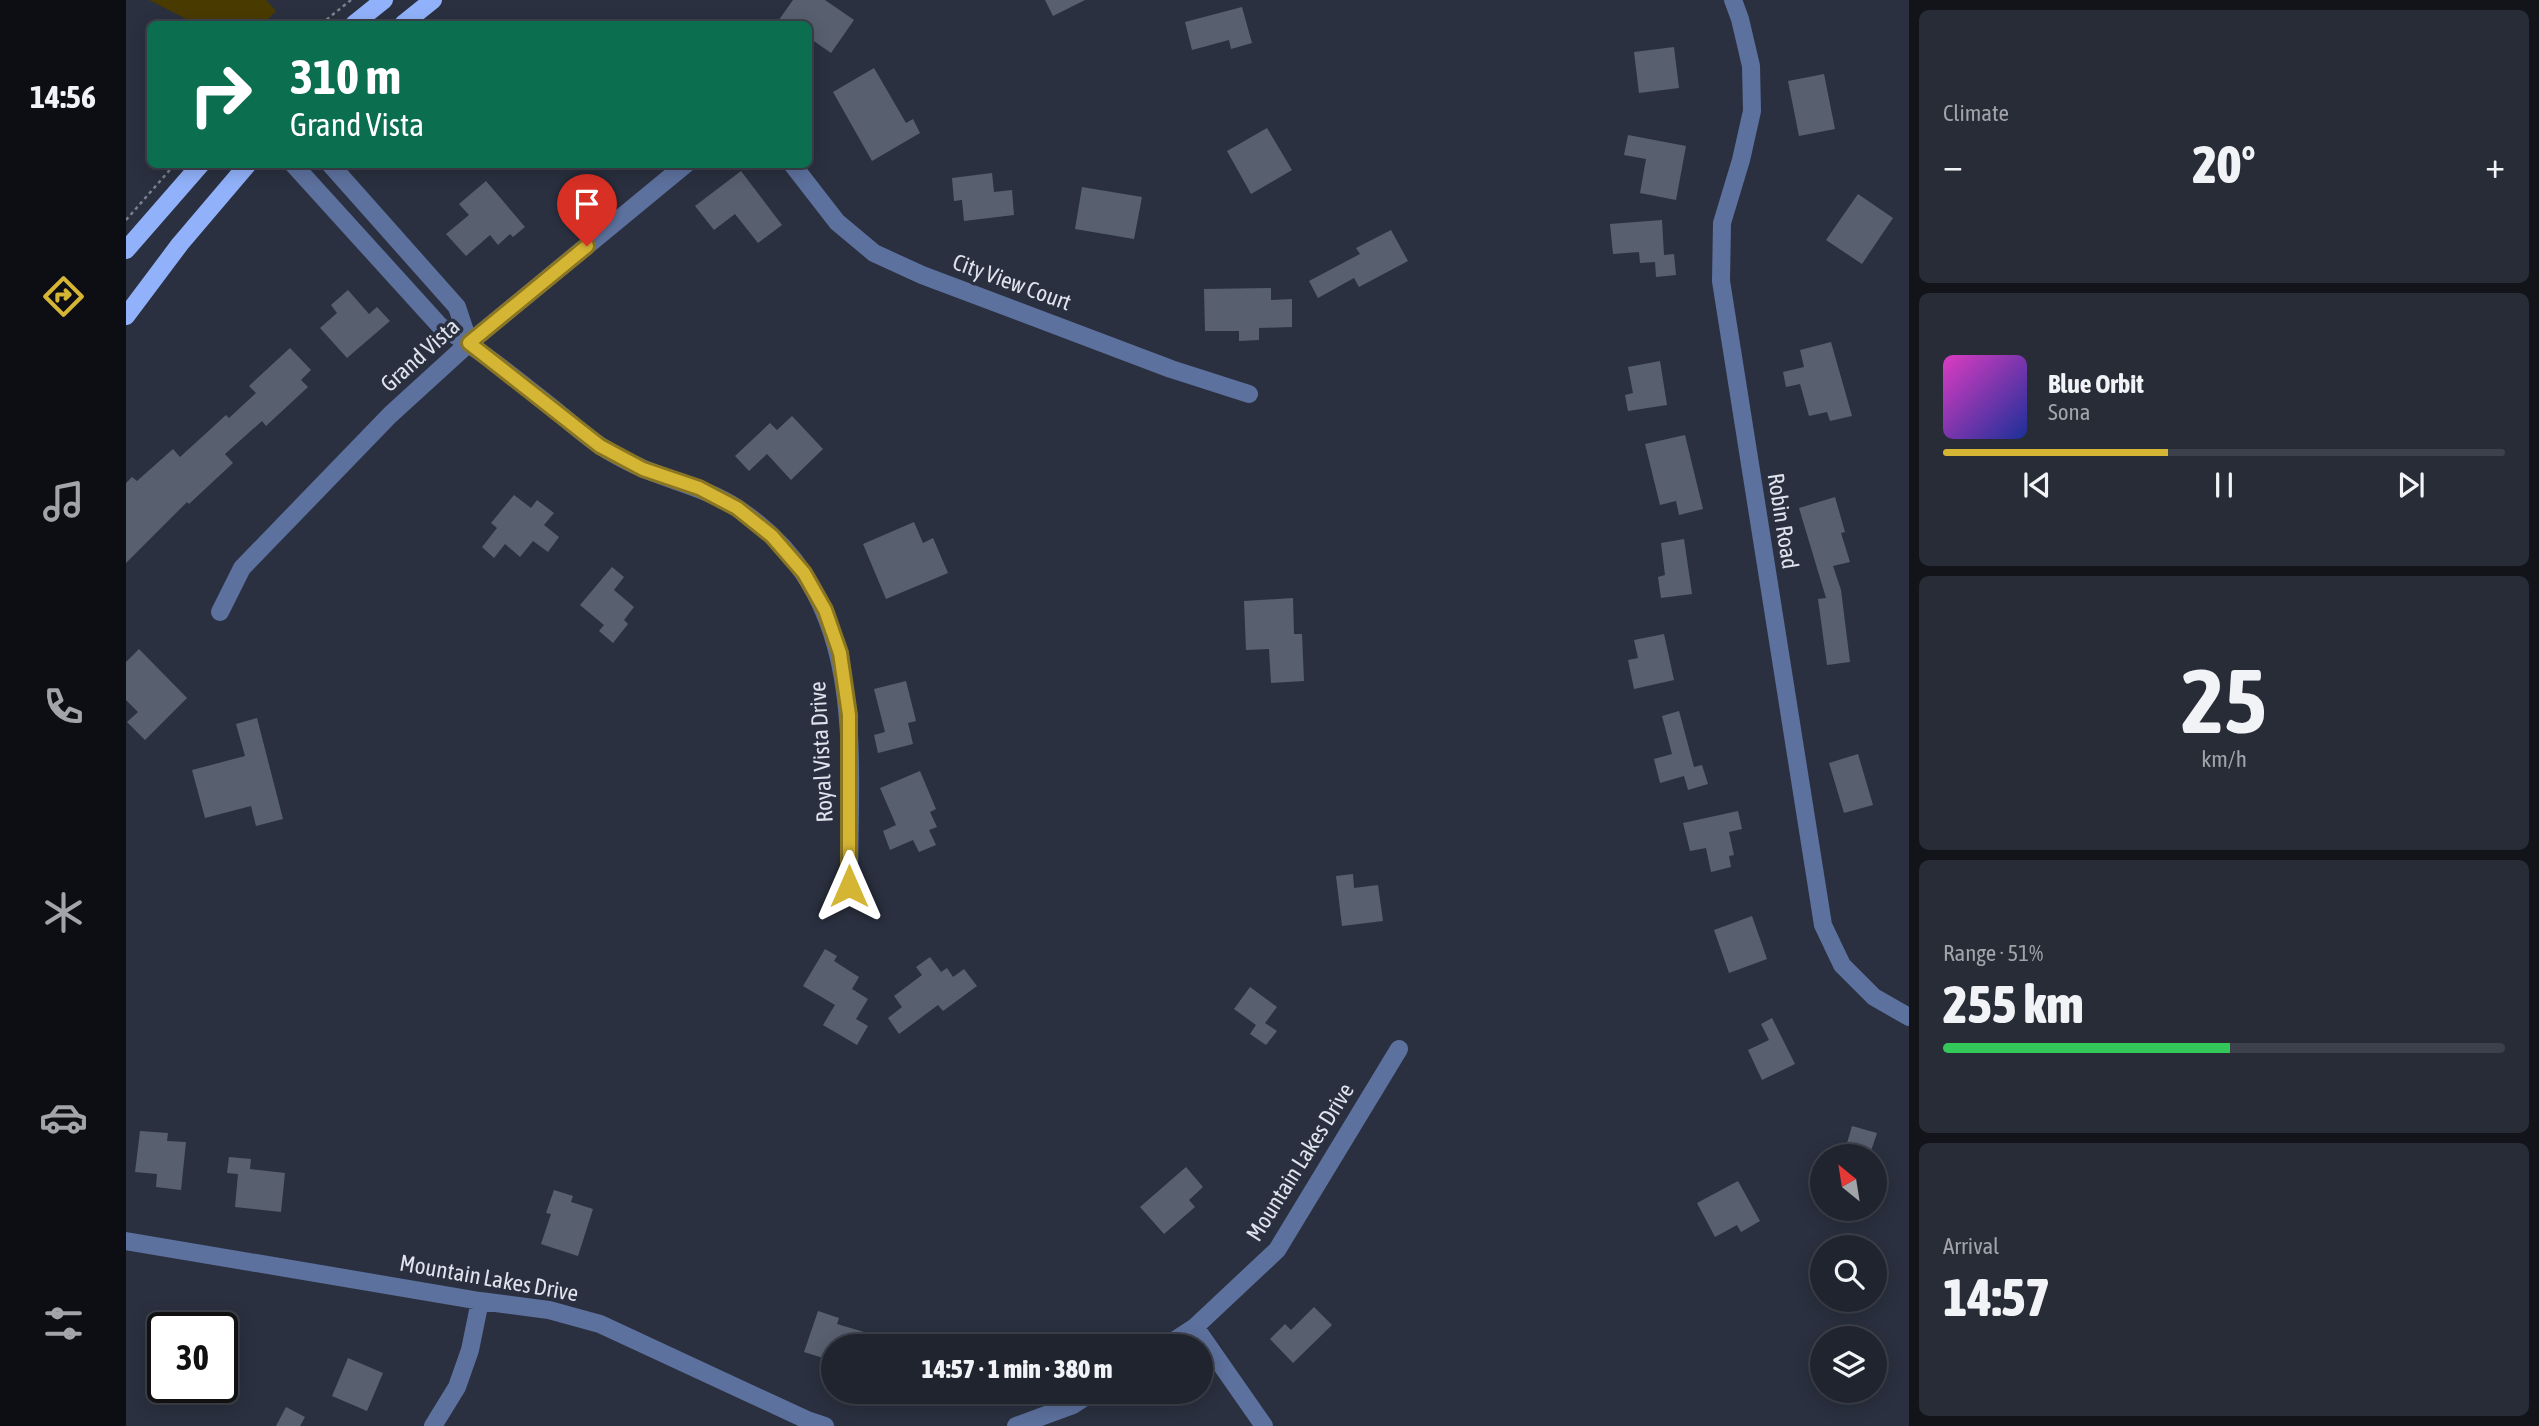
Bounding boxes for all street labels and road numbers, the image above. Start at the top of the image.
street label: City View Court [949,249,1075,315]
street label: Grand Vista [375,313,465,397]
street label: Robin Road [1763,471,1803,571]
street label: Royal Vista Drive [804,681,838,823]
street label: Mountain Lakes Drive [1241,1078,1359,1246]
street label: Mountain Lakes Drive [398,1249,580,1307]

